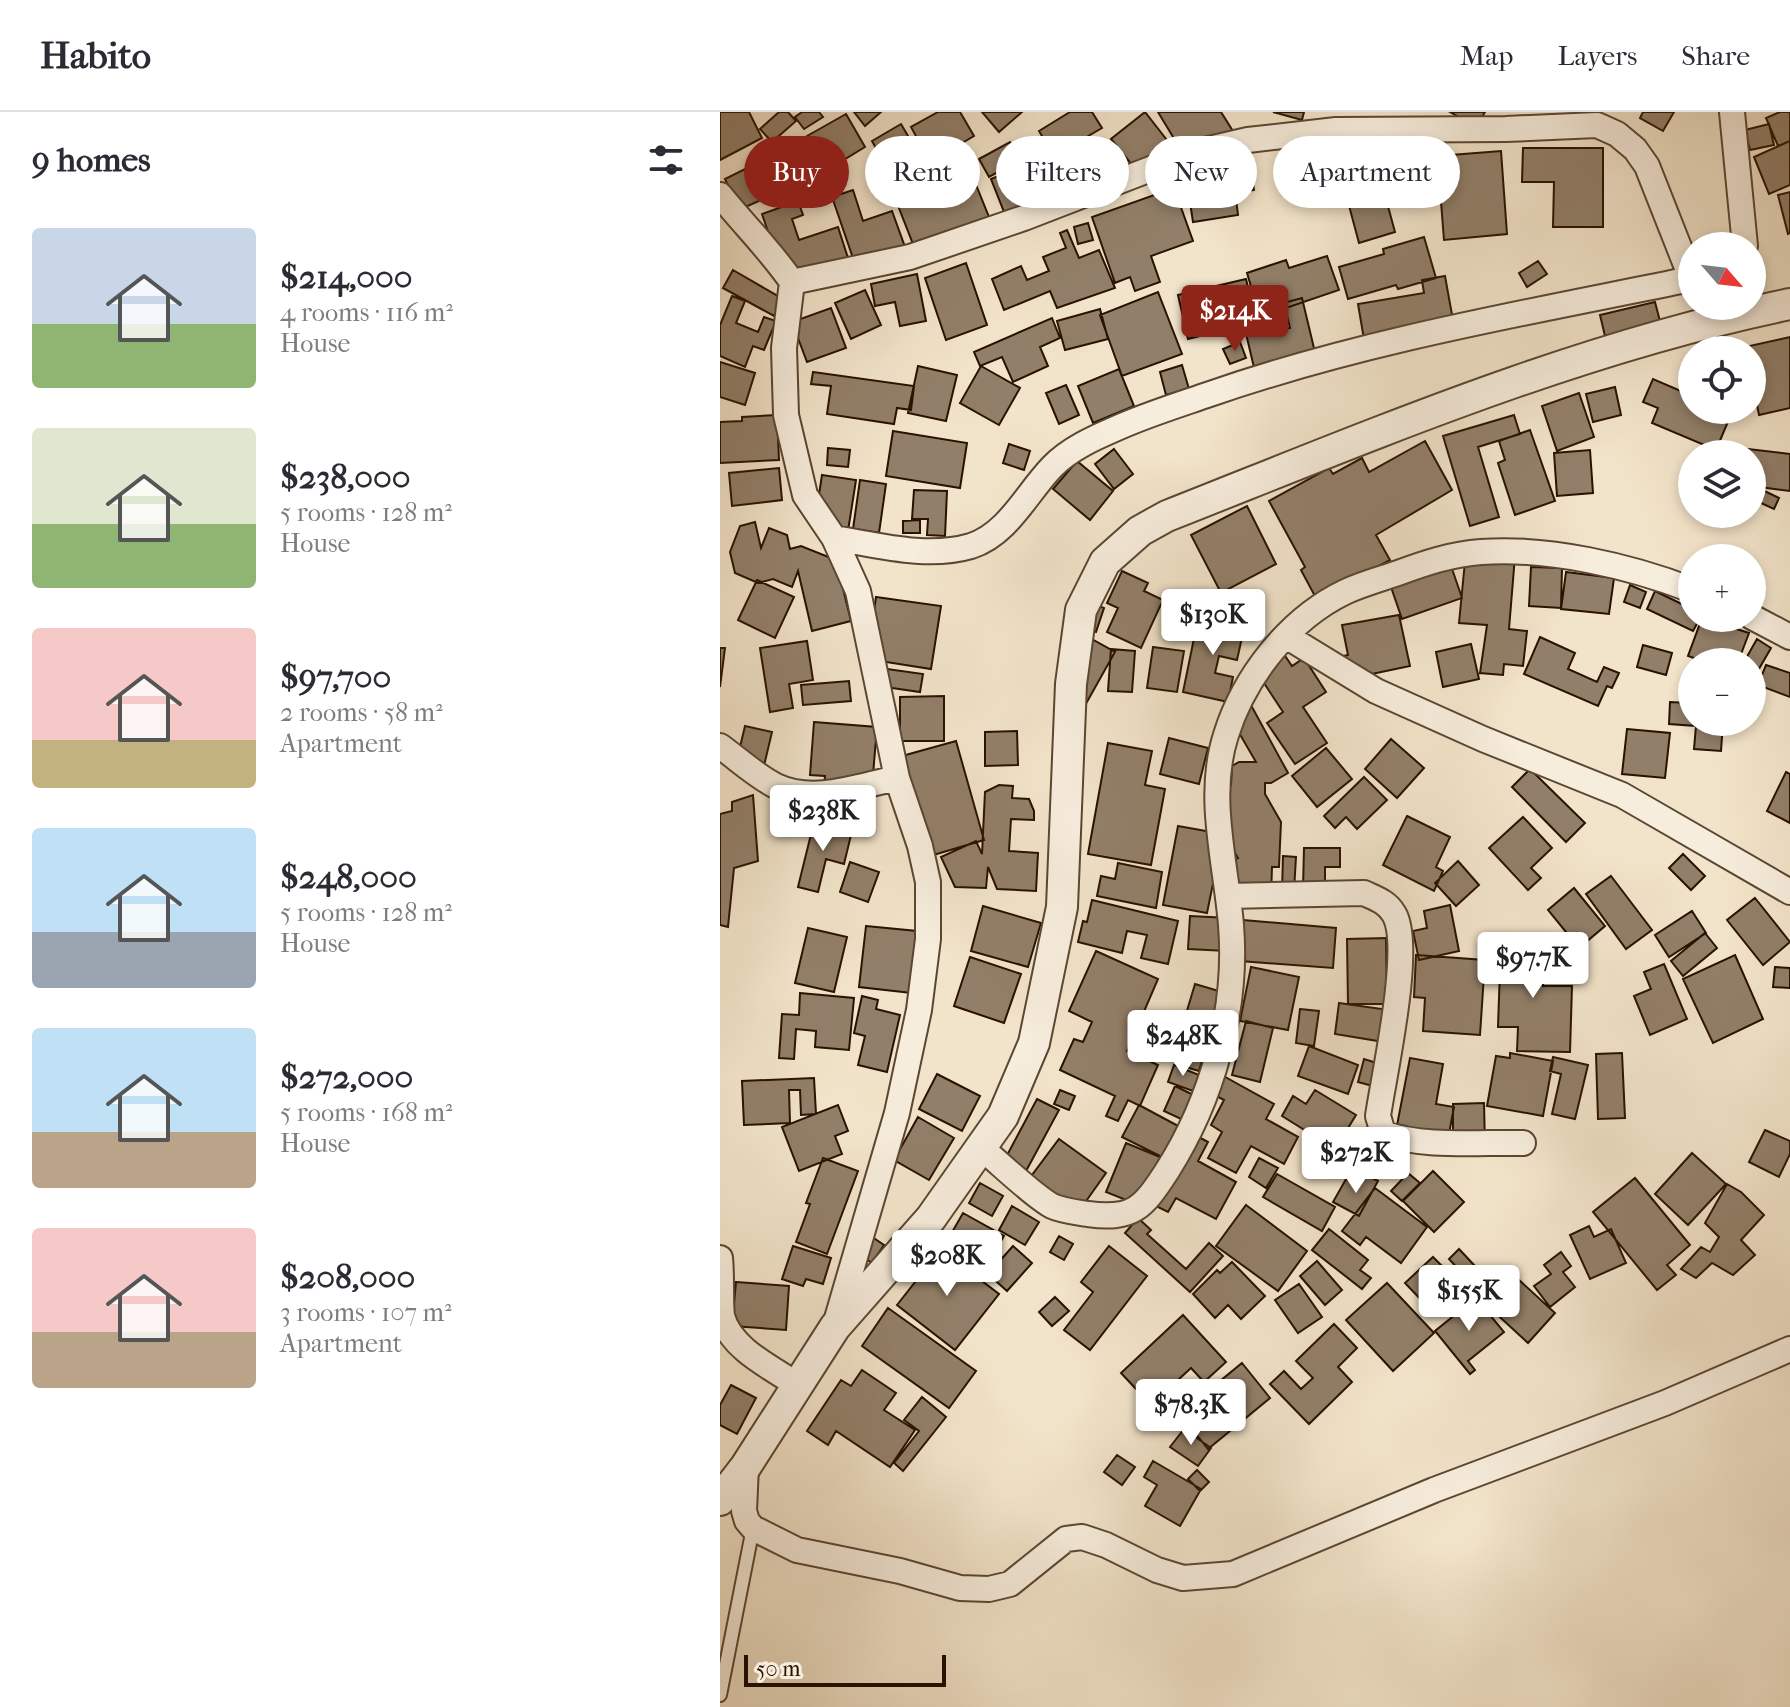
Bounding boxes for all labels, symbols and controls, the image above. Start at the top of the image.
text: Habito [40,33,151,78]
text: Map [1460,39,1513,72]
text: Layers [1557,39,1637,72]
text: Share [1681,39,1750,72]
chip: Buy [744,136,849,208]
chip: Rent [865,136,980,208]
chip: Filters [996,136,1129,208]
chip: New [1145,136,1257,208]
chip: Apartment [1273,136,1460,208]
icon: filters [644,138,688,182]
text: 9 homes [32,140,151,180]
north arrow [1678,232,1766,320]
map controls [1678,232,1766,736]
text: $214,000 [280,257,413,297]
icon: home [96,260,192,356]
pin: $214K [1179,285,1291,353]
text: $214K [1199,295,1271,326]
text: 4 rooms · 116 m² [280,297,453,328]
text: House [280,328,350,359]
button: locate [1678,336,1766,424]
button: layers [1678,440,1766,528]
text: $238,000 [280,457,411,497]
icon: home [96,460,192,556]
text: 5 rooms · 128 m² [280,497,452,528]
text: House [280,528,350,559]
button: + [1678,544,1766,632]
pin: $130K [1157,589,1269,657]
text: $130K [1179,599,1247,630]
button: − [1678,648,1766,736]
text: $97,700 [280,657,391,697]
icon: home [96,660,192,756]
text: 2 rooms · 58 m² [280,697,443,728]
text: Apartment [280,728,402,759]
pin: $238K [767,785,879,853]
text: $238K [788,795,858,826]
text: $248,000 [280,857,417,897]
icon: home [96,860,192,956]
text: 5 rooms · 128 m² [280,897,452,928]
text: House [280,928,350,959]
pin: $97.7K [1468,932,1598,1000]
text: $97.7K [1495,942,1571,973]
pin: $248K [1127,1010,1239,1078]
text: $248K [1146,1020,1221,1051]
text: $272,000 [280,1057,413,1097]
icon: home [96,1060,192,1156]
text: 5 rooms · 168 m² [280,1097,452,1128]
pin: $272K [1300,1127,1412,1195]
text: House [280,1128,350,1159]
text: $272K [1320,1137,1392,1168]
pin: $208K [891,1230,1003,1298]
text: $208K [910,1240,984,1271]
text: $208,000 [280,1257,415,1297]
icon: home [96,1260,192,1356]
pin: $155K [1413,1265,1525,1333]
text: $155K [1437,1275,1501,1306]
text: 3 rooms · 107 m² [280,1297,452,1328]
text: Apartment [280,1328,402,1359]
pin: $78.3K [1126,1379,1256,1447]
text: $78.3K [1154,1389,1228,1420]
scale bar [744,1651,946,1687]
text: 50 m [756,1656,801,1682]

